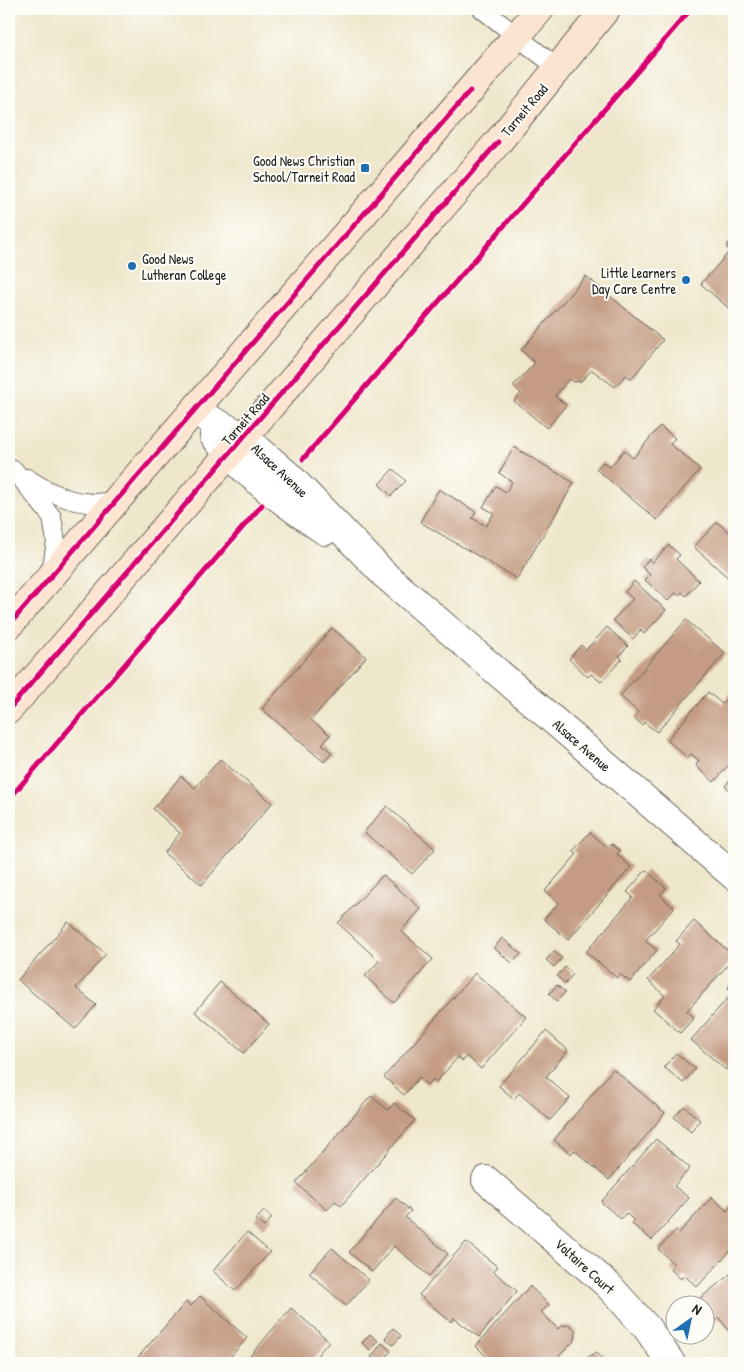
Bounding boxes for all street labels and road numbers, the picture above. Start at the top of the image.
street label: Tarneit Road [496,79,552,140]
street label: Tarneit Road [217,388,273,449]
street label: Alsace Avenue [247,439,313,502]
street label: Alsace Avenue [549,714,615,776]
street label: Voltaire Court [551,1234,619,1298]

